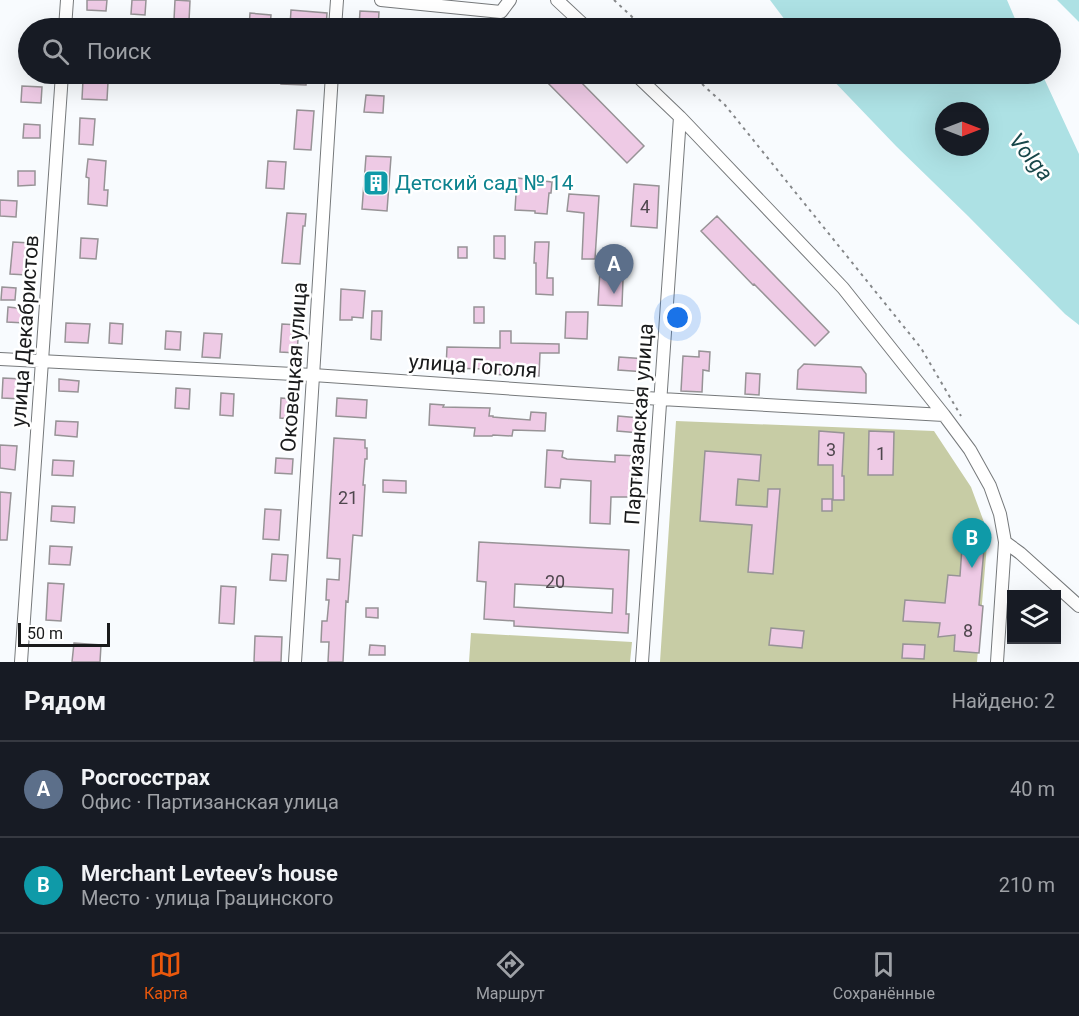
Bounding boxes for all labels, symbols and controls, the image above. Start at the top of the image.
search box [18,18,1061,84]
icon: search [39,35,72,68]
text: Поиск [87,39,151,64]
north arrow [935,102,989,156]
water label: Volga [1004,128,1058,186]
building icon: Детский сад № 14 [361,168,391,198]
place label: Детский сад № 14 [395,171,574,195]
house number: 4 [640,196,650,217]
street label: улица Декабристов [6,234,44,428]
pin: A [594,244,634,294]
street label: Оковецкая улица [276,281,312,453]
your location [663,303,692,332]
street label: Партизанская улица [620,322,658,526]
street label: улица Гоголя [408,350,538,382]
house number: 3 [826,439,836,460]
house number: 1 [876,443,886,464]
house number: 21 [338,487,358,508]
pin: B [952,518,992,568]
house number: 20 [545,571,565,592]
map controls [1007,590,1061,644]
button: layers [1007,590,1061,644]
scale bar [18,620,110,648]
house number: 8 [963,620,973,641]
text: 50 m [27,624,63,643]
text: Рядом [24,686,106,716]
text: Найдено: 2 [952,689,1055,713]
text: Росгосстрах [81,765,210,790]
text: A [37,777,50,801]
text: 40 m [1010,777,1055,801]
text: Офис · Партизанская улица [81,790,339,814]
text: Merchant Levteev’s house [81,861,338,886]
text: B [37,873,50,897]
text: 210 m [999,873,1055,897]
text: Место · улица Грацинского [81,886,333,910]
tab: Карта [144,948,188,1003]
tab: Маршрут [476,948,545,1003]
tab: Сохранённые [833,948,935,1003]

